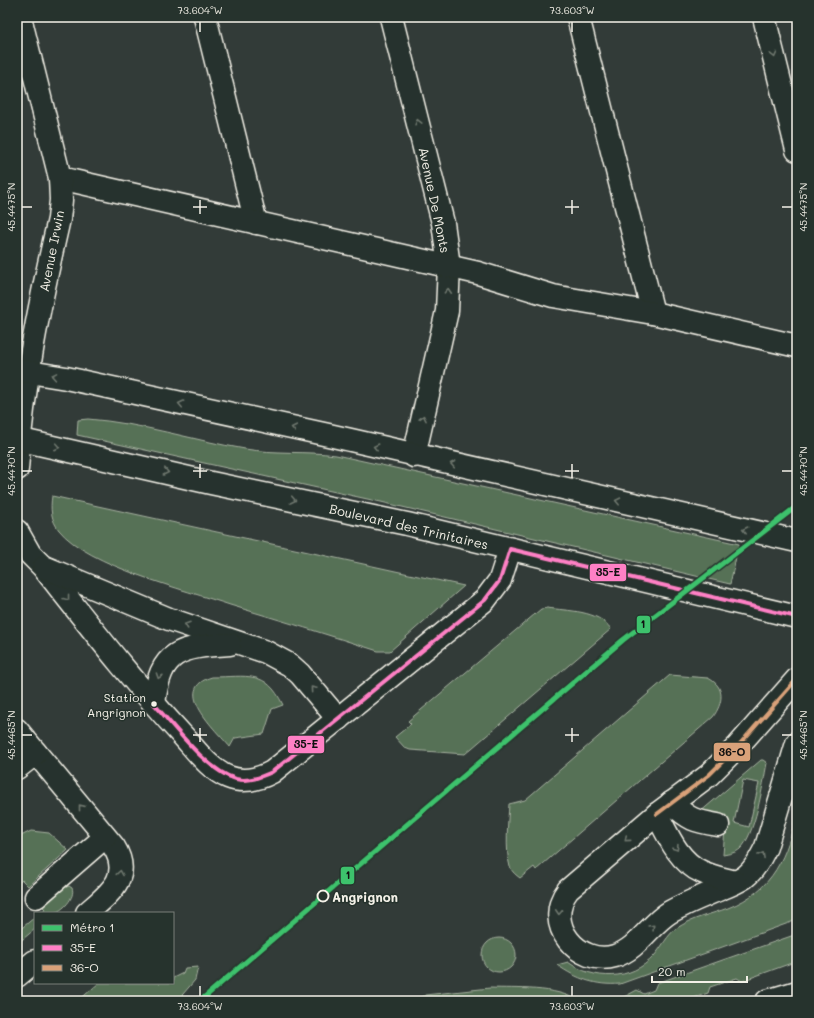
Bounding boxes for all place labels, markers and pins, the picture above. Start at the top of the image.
place label: Station Angrignon [87,689,146,720]
marker: Station Angrignon [149,699,159,709]
place label: Angrignon [332,888,398,905]
marker: Angrignon [316,889,330,903]

